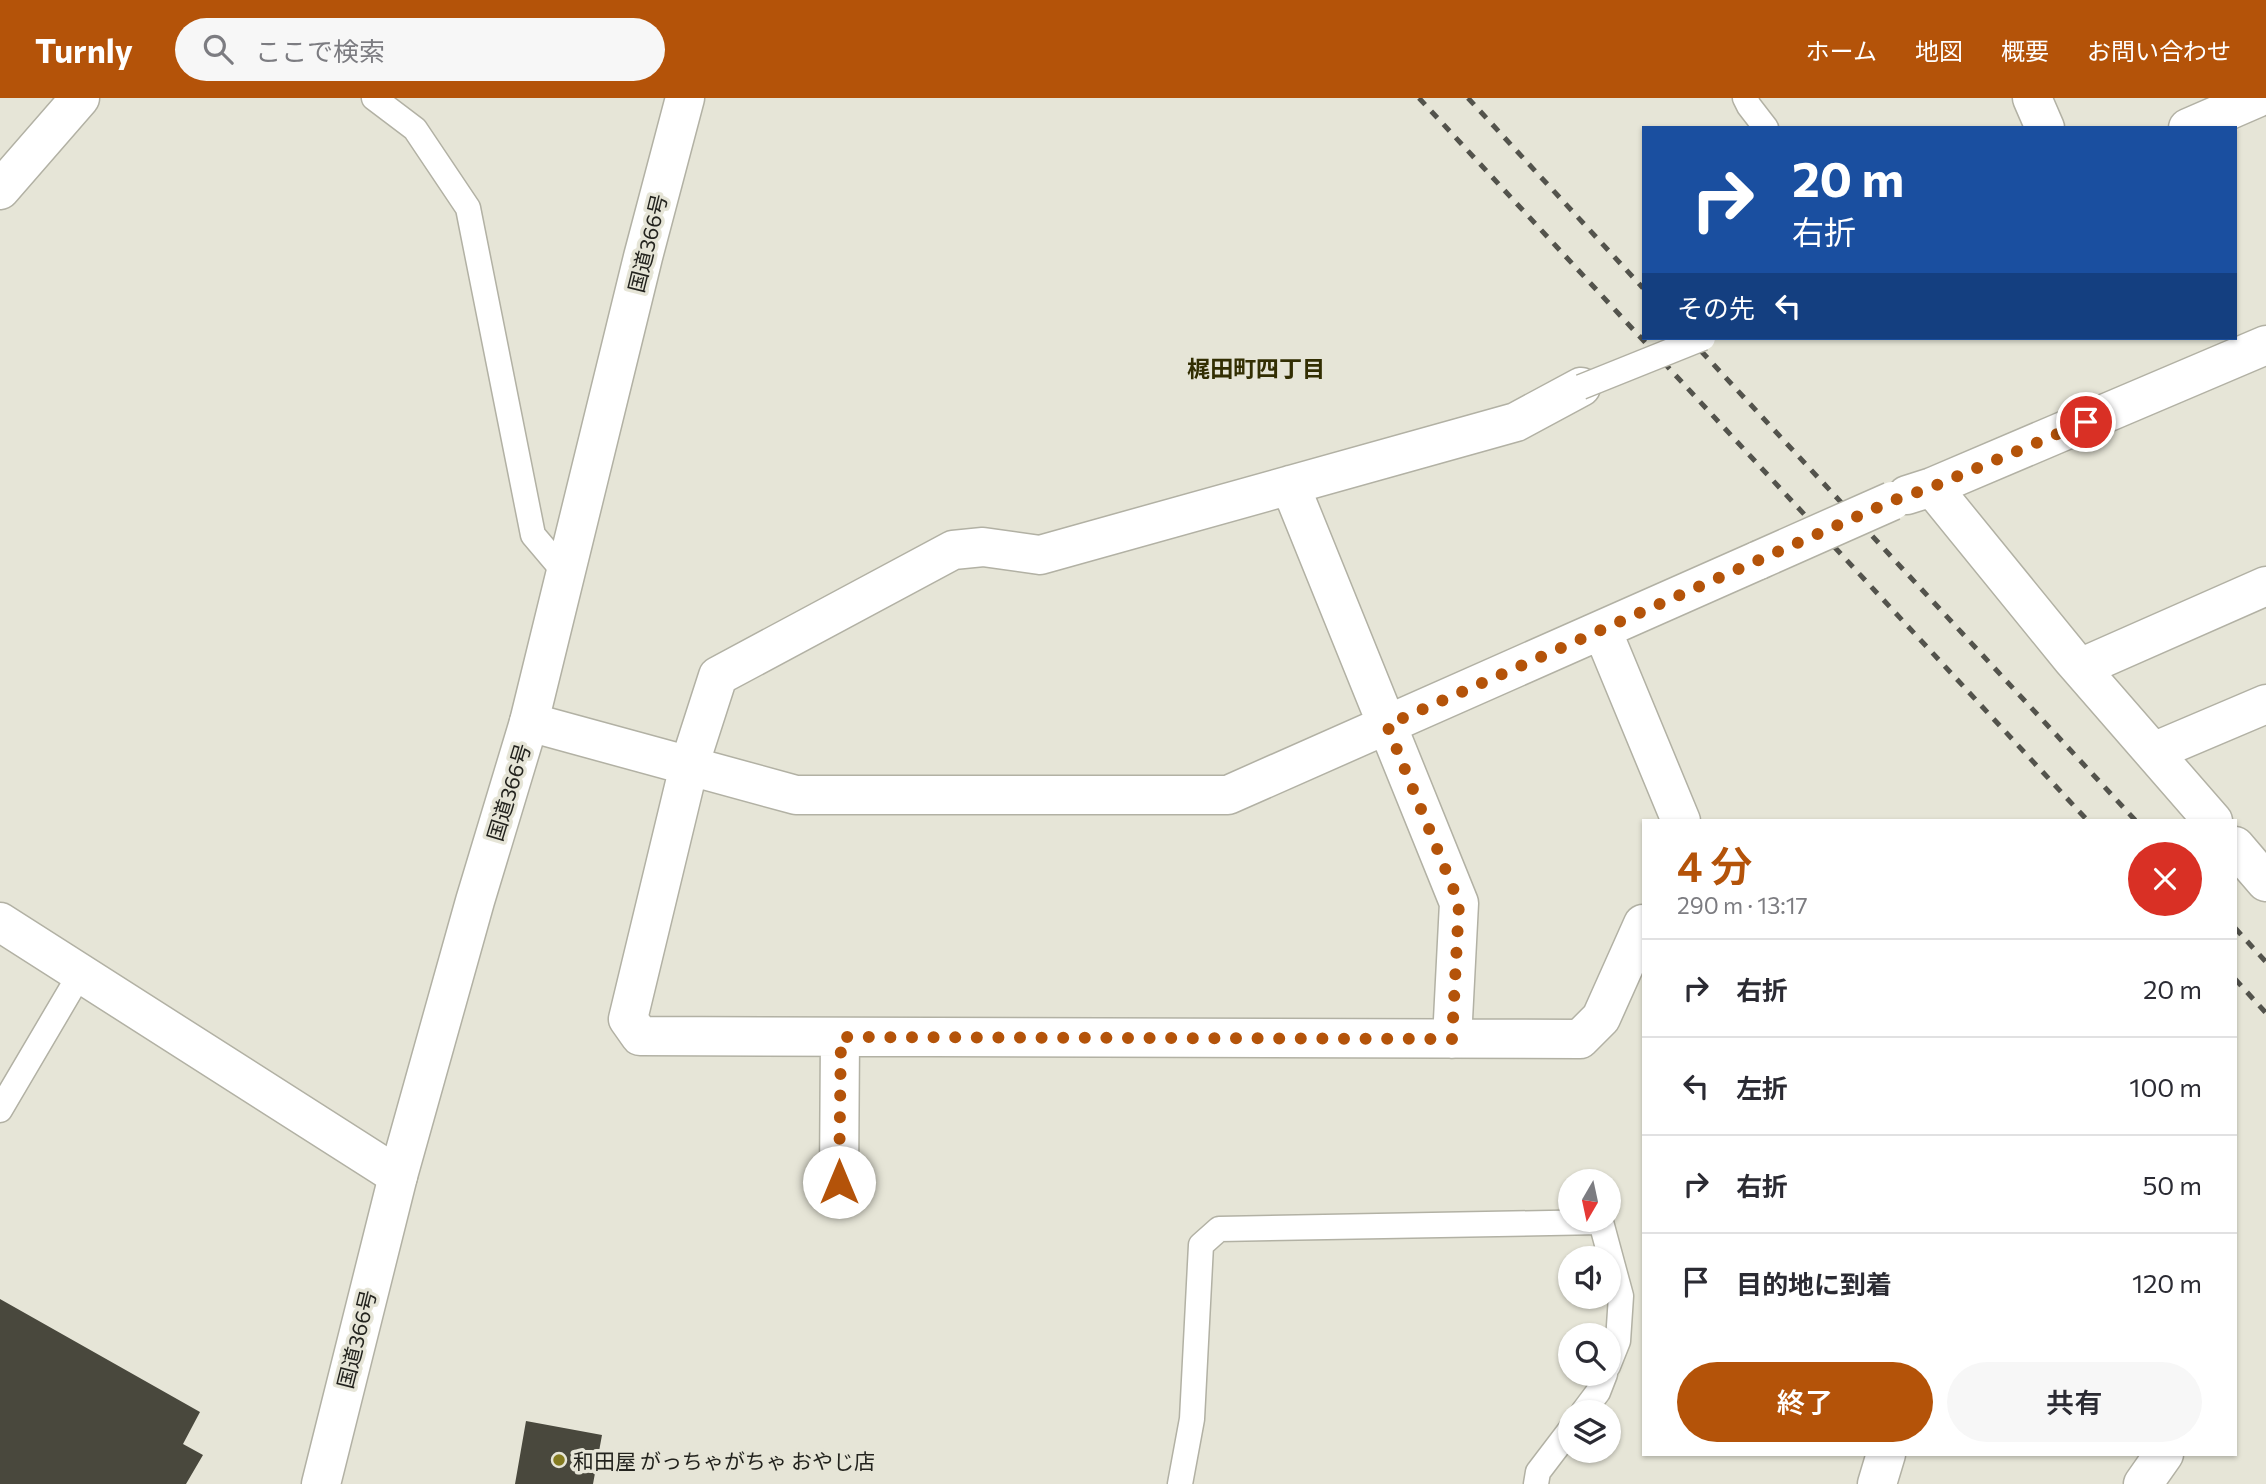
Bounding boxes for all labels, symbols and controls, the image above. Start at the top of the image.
search box [175,18,665,81]
text: Turnly [35,29,133,70]
icon: search [199,30,237,68]
text: ここで検索 [255,35,385,66]
text: ホーム [1806,36,1877,65]
text: 地図 [1915,36,1963,65]
text: 概要 [2001,36,2049,65]
text: お問い合わせ [2087,36,2231,65]
text: 20 m [1792,147,1904,207]
icon: right [1677,154,1768,245]
street label: 国道366号 [623,191,671,295]
text: 右折 [1792,211,1856,251]
icon: left [1769,287,1807,325]
text: その先 [1677,292,1755,323]
district label: 梶田町四丁目 [1187,354,1325,382]
pin [2056,392,2116,452]
icon: arrive [2067,403,2105,441]
street label: 国道366号 [481,740,535,844]
text: 4 分 [1677,839,1753,891]
button: close [2128,842,2202,916]
text: 290 m · 13:17 [1677,891,1808,919]
icon: right [1677,969,1715,1007]
text: 20 m [2143,973,2202,1004]
text: 右折 [1736,974,1788,1005]
icon: left [1677,1067,1715,1105]
text: 100 m [2129,1071,2202,1102]
text: 左折 [1736,1072,1788,1103]
position arrow [802,1145,876,1219]
icon: right [1677,1165,1715,1203]
north arrow [1558,1169,1620,1232]
map controls [1558,1169,1621,1463]
text: 50 m [2142,1169,2202,1200]
text: 右折 [1736,1170,1788,1201]
button: sound [1558,1246,1621,1309]
icon: arrive [1677,1263,1715,1301]
text: 120 m [2132,1267,2202,1298]
text: 目的地に到着 [1736,1268,1892,1299]
street label: 国道366号 [332,1287,380,1391]
button: search [1558,1323,1621,1386]
button: 終了 [1677,1362,1933,1442]
button: 共有 [1947,1362,2202,1442]
button: layers [1558,1400,1621,1463]
place label: 和田屋 がっちゃがちゃ おやじ店 [573,1448,875,1473]
marker: 和田屋 がっちゃがちゃ おやじ店 [551,1452,567,1468]

